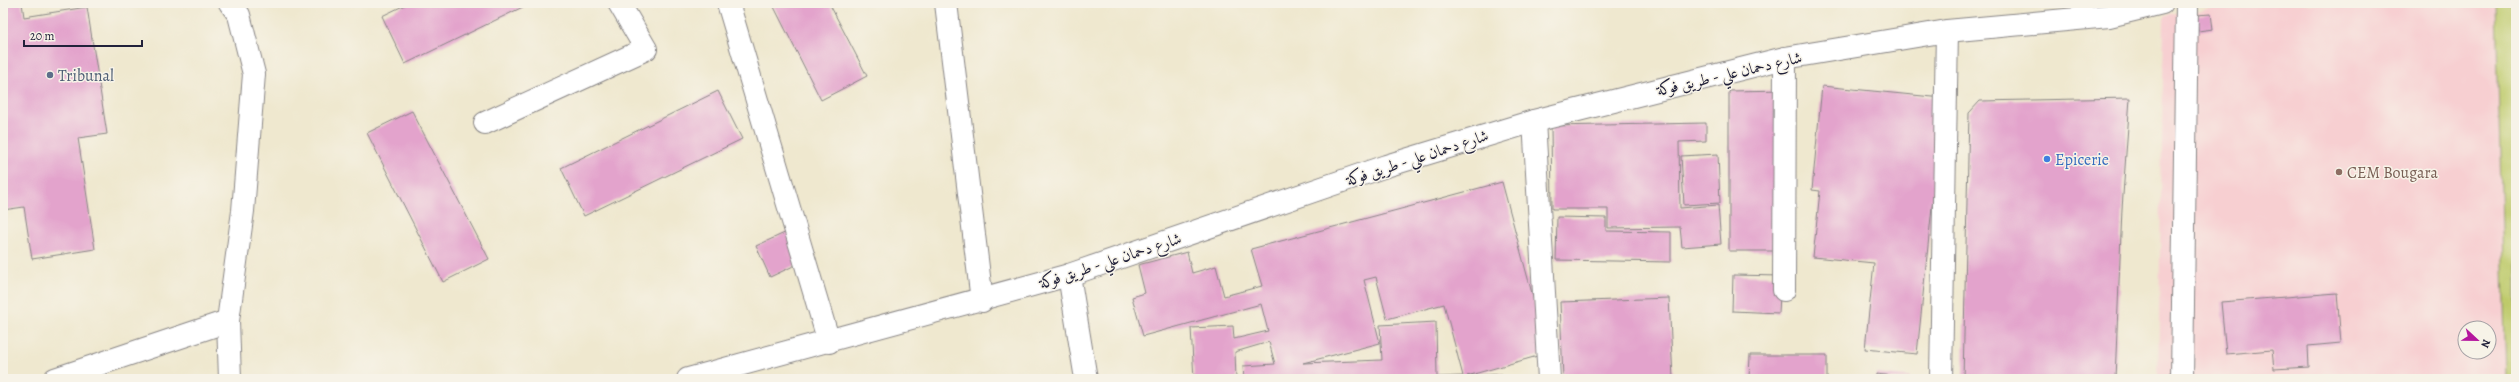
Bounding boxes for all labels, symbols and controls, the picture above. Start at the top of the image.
scale bar [24,22,142,48]
text: 20 m [30,28,54,44]
street label: شارع دحمان علي - طريق فوكة [1653,47,1805,106]
place label: Tribunal [58,65,114,87]
marker: Tribunal [45,70,55,80]
street label: شارع دحمان علي - طريق فوكة [1342,125,1493,195]
place label: Epicerie [2055,149,2109,171]
marker: Epicerie [2042,154,2052,164]
place label: CEM Bougara [2347,162,2438,184]
marker: CEM Bougara [2334,167,2344,177]
street label: شارع دحمان علي - طريق فوكة [1035,228,1186,298]
north arrow [2457,320,2497,360]
text: N [2477,337,2494,350]

